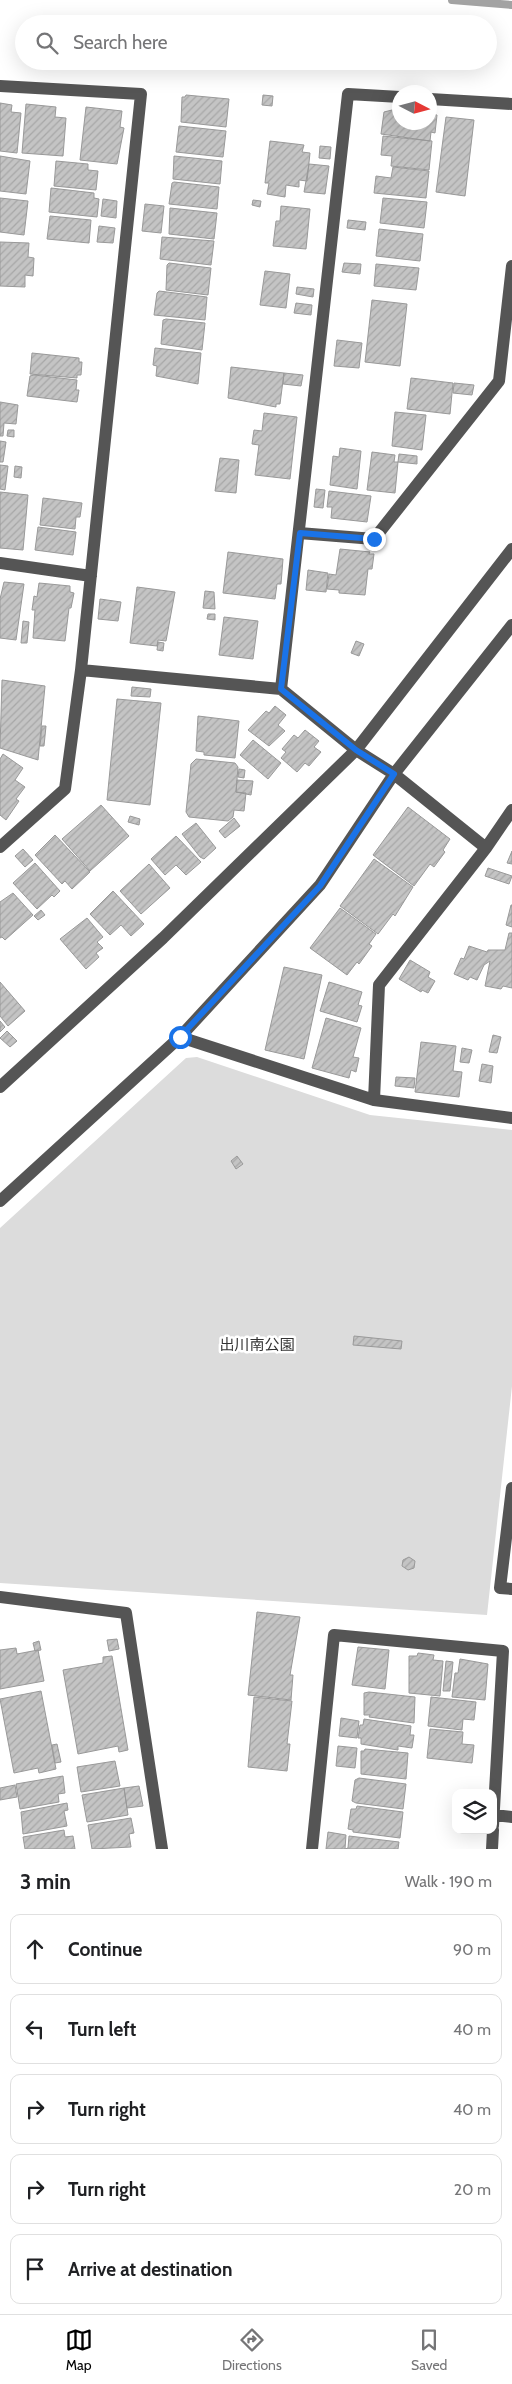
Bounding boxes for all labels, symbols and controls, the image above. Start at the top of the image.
search box [15,15,497,70]
icon: search [33,29,61,57]
text: Search here [73,31,167,54]
north arrow [392,85,437,130]
route end [363,528,386,551]
route start [169,1026,192,1049]
park label: 出川南公園 [219,1336,295,1354]
map controls [452,1789,497,1834]
button: layers [452,1789,497,1834]
text: 3 min [20,1869,71,1894]
text: Walk · 190 m [405,1872,492,1891]
icon: ahead [21,1935,49,1963]
text: Continue [68,1938,142,1961]
text: 90 m [453,1940,491,1959]
icon: left [21,2015,49,2043]
text: Turn left [68,2018,136,2041]
text: 40 m [453,2020,491,2039]
icon: right [21,2095,49,2123]
text: Turn right [68,2098,146,2121]
text: 40 m [453,2100,491,2119]
icon: right [21,2175,49,2203]
text: Turn right [68,2178,146,2201]
text: 20 m [454,2180,491,2199]
icon: arrive [21,2255,49,2283]
text: Arrive at destination [68,2258,232,2281]
tab: Map [65,2326,93,2374]
tab: Directions [222,2326,282,2374]
tab: Saved [411,2326,447,2374]

